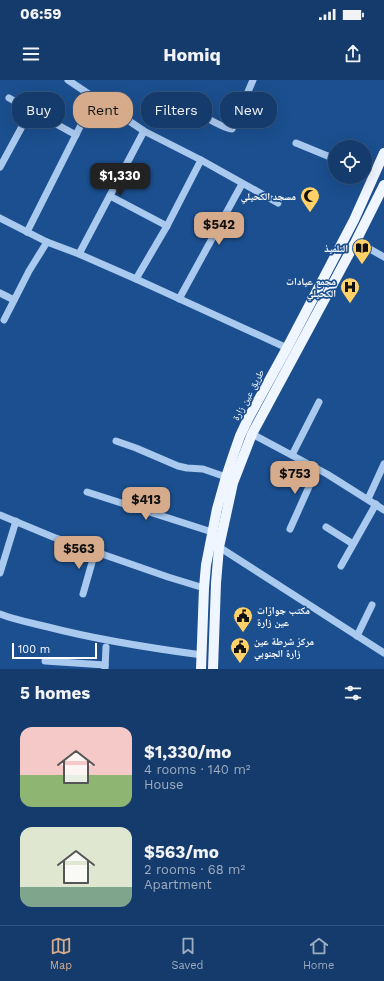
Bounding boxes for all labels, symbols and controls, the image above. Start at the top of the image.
text: 06:59 [20,5,61,23]
icon: menu [20,43,42,65]
icon: share [342,43,364,65]
text: Homiq [163,44,221,65]
chip: Buy [12,92,65,128]
chip: Rent [73,92,133,128]
chip: Filters [141,92,212,128]
chip: New [220,92,277,128]
map controls [328,140,372,184]
button: locate [328,140,372,184]
pin: $1,330 [87,163,153,197]
text: $1,330 [99,168,141,183]
mosque icon: مسجد الكحيلي [299,185,321,213]
place label: مسجد الكحيلي [241,191,296,204]
pin: $542 [195,212,243,246]
text: $542 [203,217,235,232]
library icon: التلميذ [351,237,373,265]
place label: التلميذ [324,243,348,254]
place label: مجمع عيادات الكحيلي [286,276,336,301]
hospital icon: مجمع عيادات الكحيلي [339,276,361,304]
street label: طريق عين زارة [230,367,267,423]
pin: $753 [271,461,319,495]
text: $753 [279,466,311,481]
pin: $413 [122,487,170,521]
text: $413 [131,492,161,507]
pin: $563 [55,536,103,570]
text: $563 [63,541,95,556]
public building icon: مكتب جوازات عين زارة [232,605,254,633]
place label: مكتب جوازات عين زارة [257,605,310,629]
public building icon: مركز شرطة عين زارة الجنوبي [229,636,251,664]
place label: مركز شرطة عين زارة الجنوبي [254,636,314,661]
scale bar [12,641,97,660]
text: 100 m [18,643,50,656]
icon: filters [342,682,364,704]
text: 5 homes [20,683,90,703]
text: $1,330/mo [144,742,231,762]
icon: home [52,743,100,791]
text: 4 rooms · 140 m² [144,762,251,777]
text: House [144,777,184,792]
text: $563/mo [144,842,219,862]
icon: home [52,843,100,891]
text: 2 rooms · 68 m² [144,862,245,877]
text: Apartment [144,877,212,892]
tab: Map [50,935,72,972]
tab: Saved [172,935,203,972]
tab: Home [303,935,334,972]

